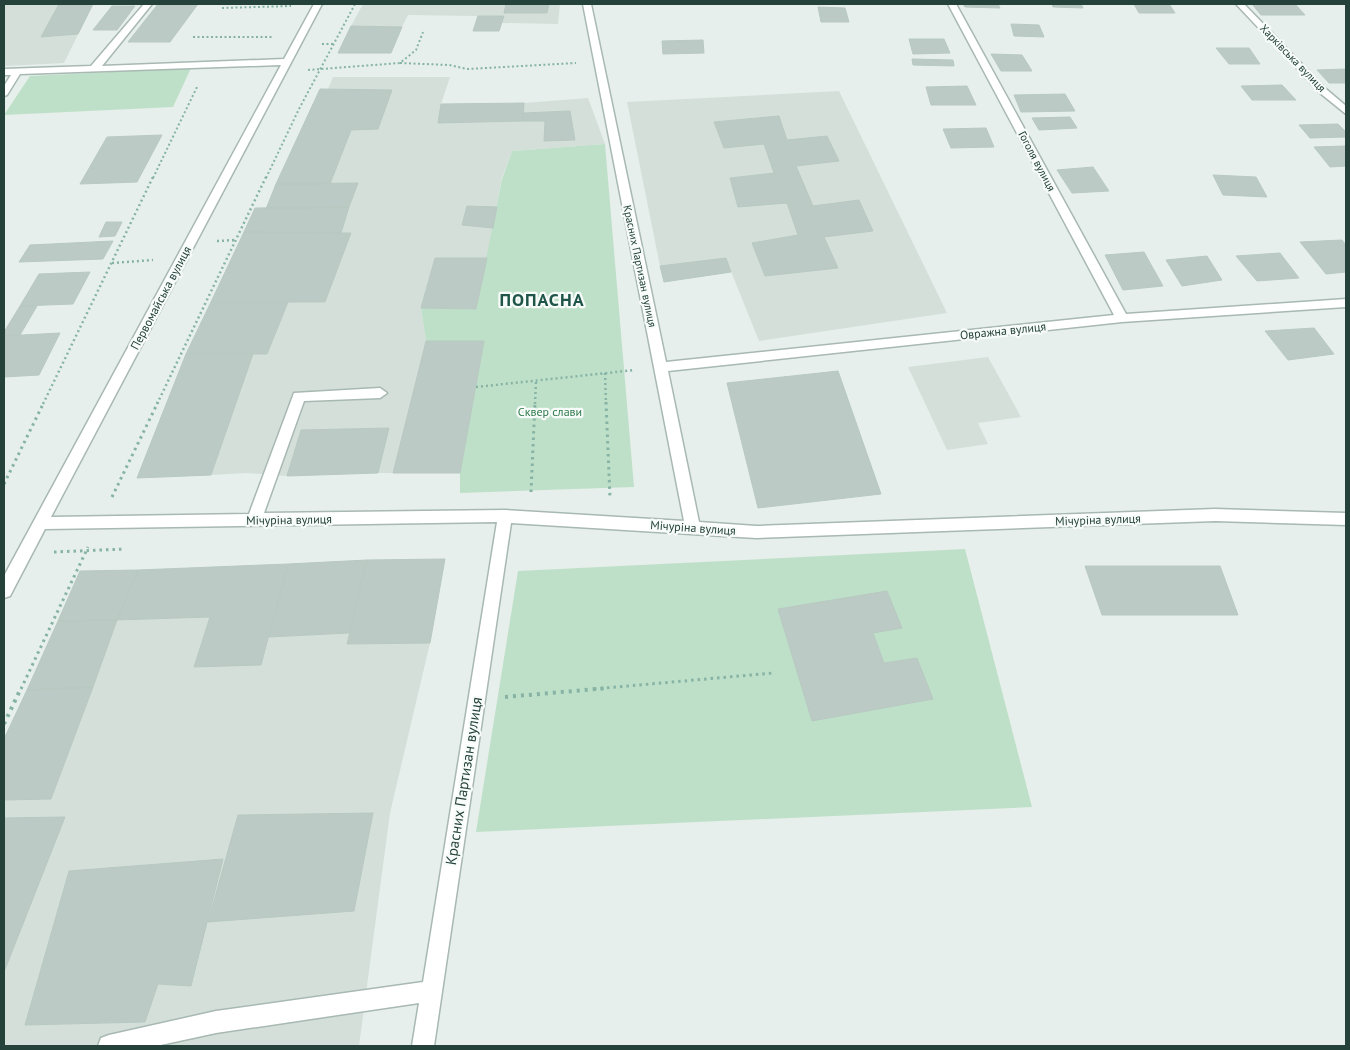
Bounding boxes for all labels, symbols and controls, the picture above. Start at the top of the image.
street label: Харківська вулиця [1257,21,1329,95]
street label: Гоголя вулиця [1015,128,1059,194]
street label: Красних Партизан вулиця [620,204,660,328]
street label: Первомайська вулиця [127,243,194,352]
district label: ПОПАСНА [499,288,585,311]
street label: Овражна вулиця [959,319,1047,342]
park label: Сквер слави [518,404,582,419]
street label: Мічуріна вулиця [246,511,332,528]
street label: Мічуріна вулиця [1055,511,1141,528]
street label: Мічуріна вулиця [650,517,736,538]
street label: Красних Партизан вулиця [441,696,486,866]

